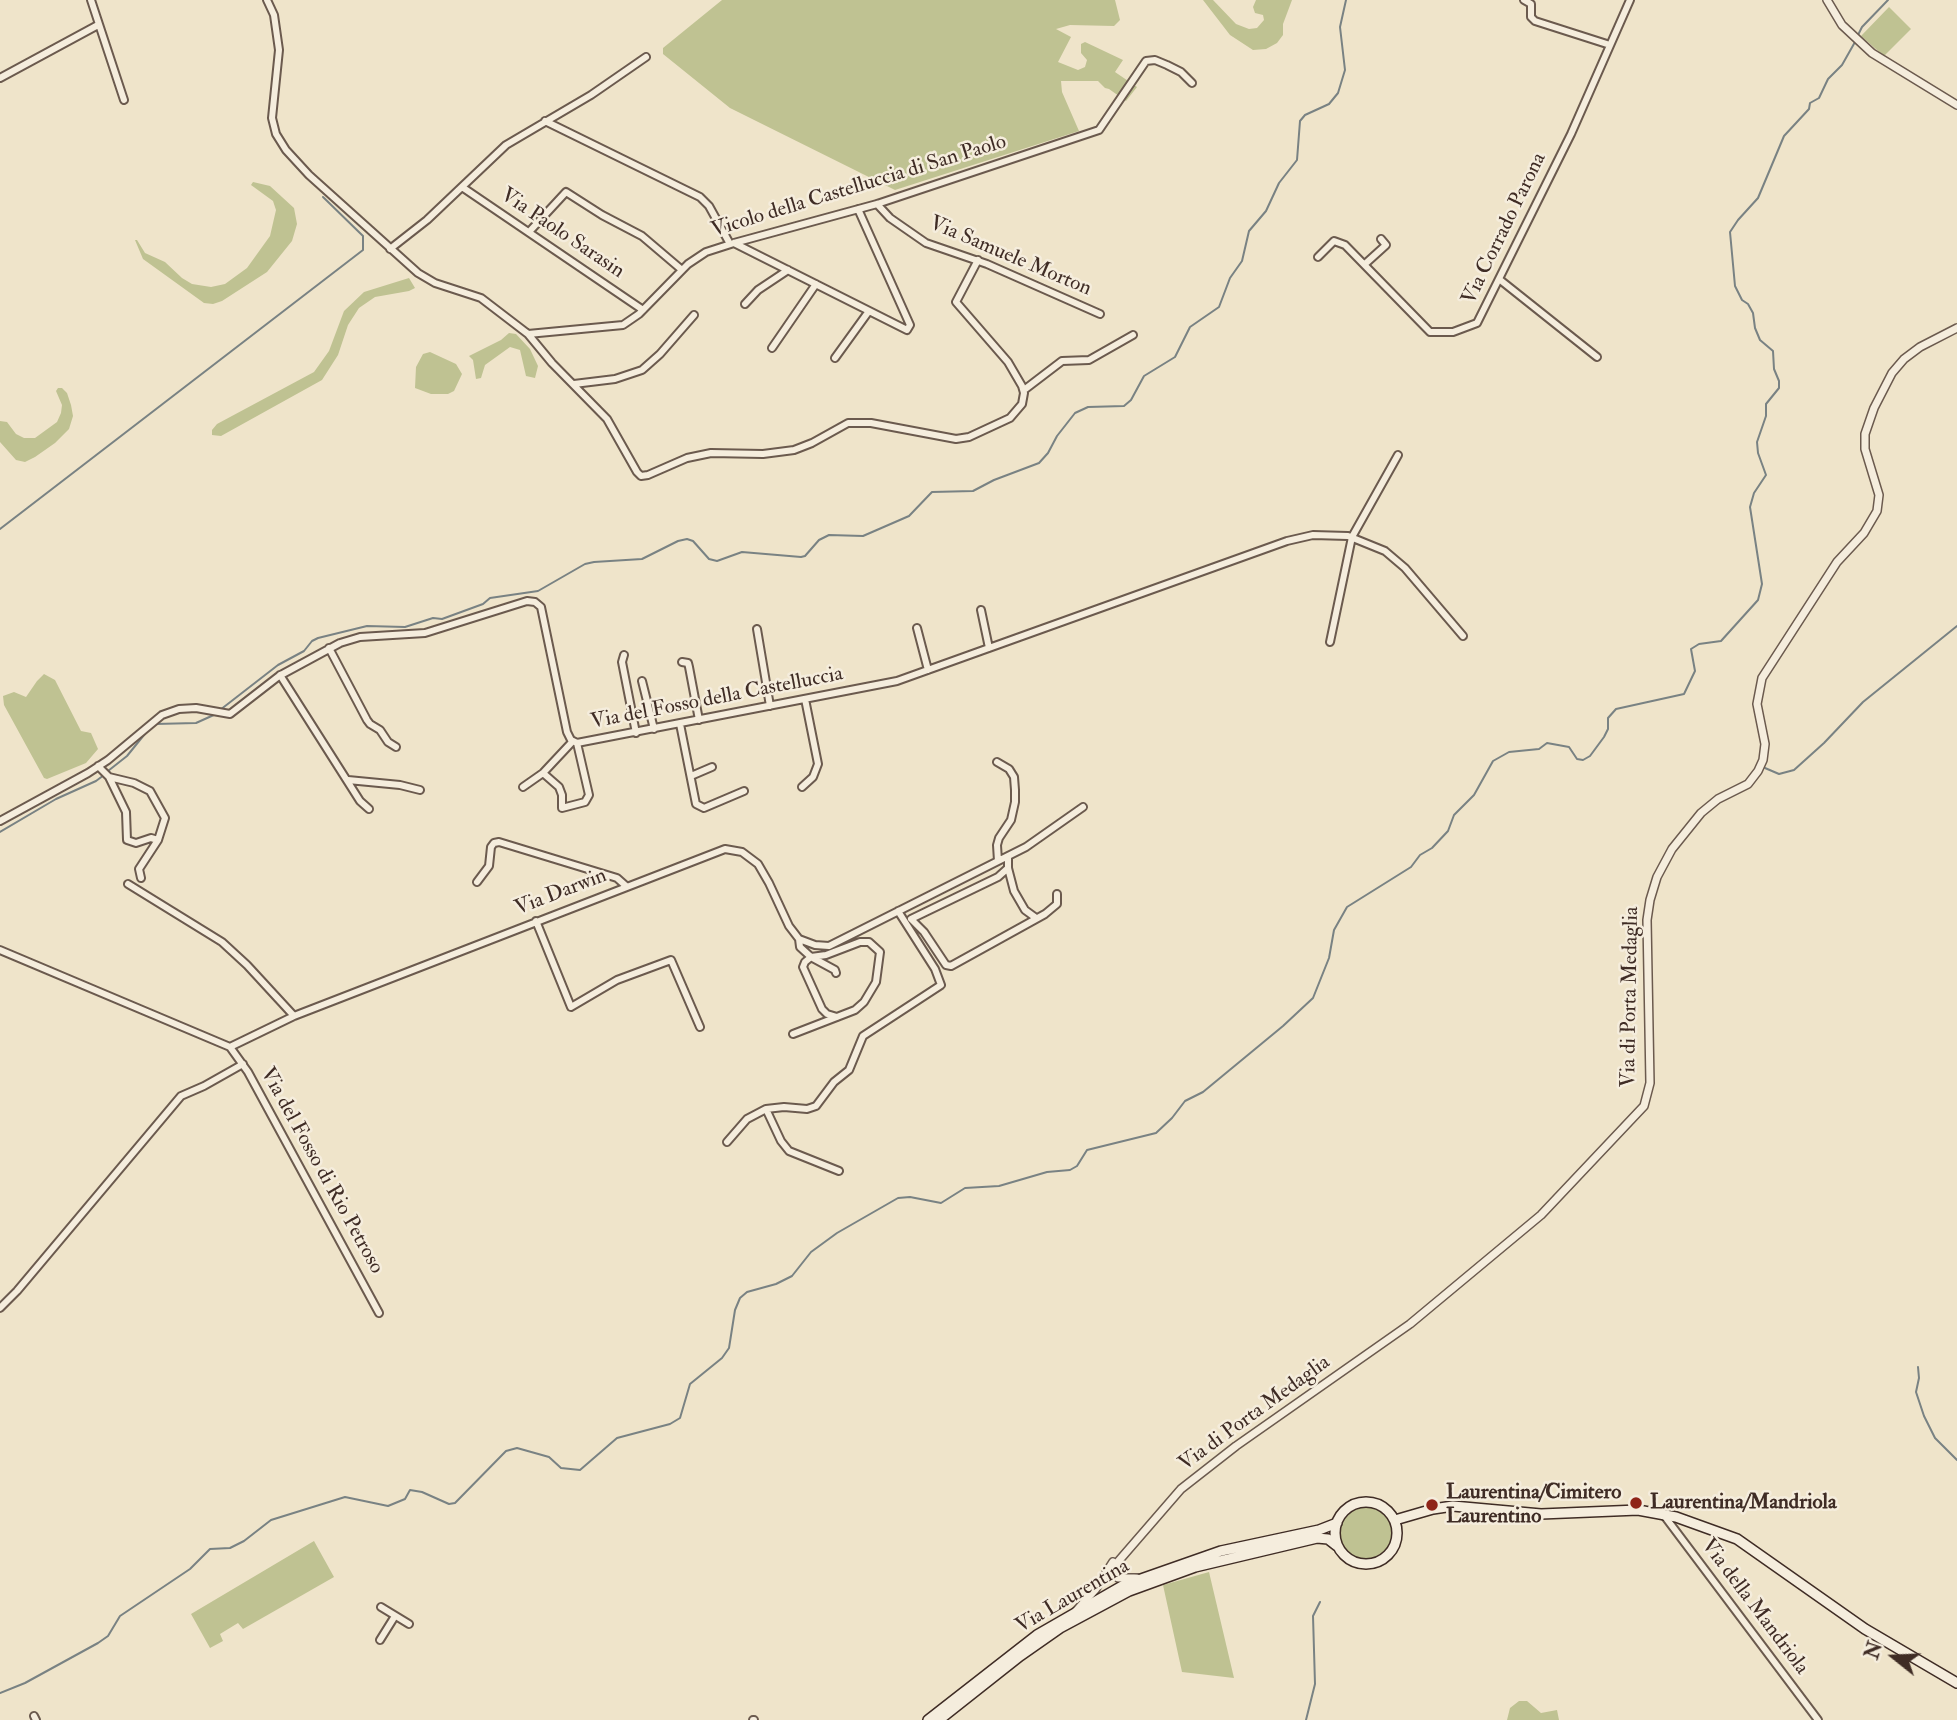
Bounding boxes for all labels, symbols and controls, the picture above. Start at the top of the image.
street label: Vicolo della Castelluccia di San Paolo [709,130,1009,244]
street label: Via Corrado Parona [1457,149,1553,309]
street label: Via Paolo Sarasin [495,183,629,285]
street label: Via Samuele Morton [925,212,1095,302]
street label: Via del Fosso della Castelluccia [589,662,845,736]
street label: Via Darwin [512,864,610,922]
street label: Via di Porta Medaglia [1617,906,1645,1088]
street label: Via del Fosso di Rio Petroso [254,1063,388,1279]
street label: Via di Porta Medaglia [1174,1351,1336,1477]
place label: Laurentina/Cimitero Laurentino [1446,1480,1621,1530]
place label: Laurentina/Mandriola [1650,1490,1837,1516]
marker: Laurentina/Mandriola [1628,1495,1644,1511]
marker: Laurentina/Cimitero Laurentino [1424,1497,1440,1513]
street label: Via della Mandriola [1695,1534,1813,1680]
street label: Via Laurentina [1012,1554,1134,1640]
north arrow [1859,1622,1929,1692]
text: N [1860,1639,1888,1662]

